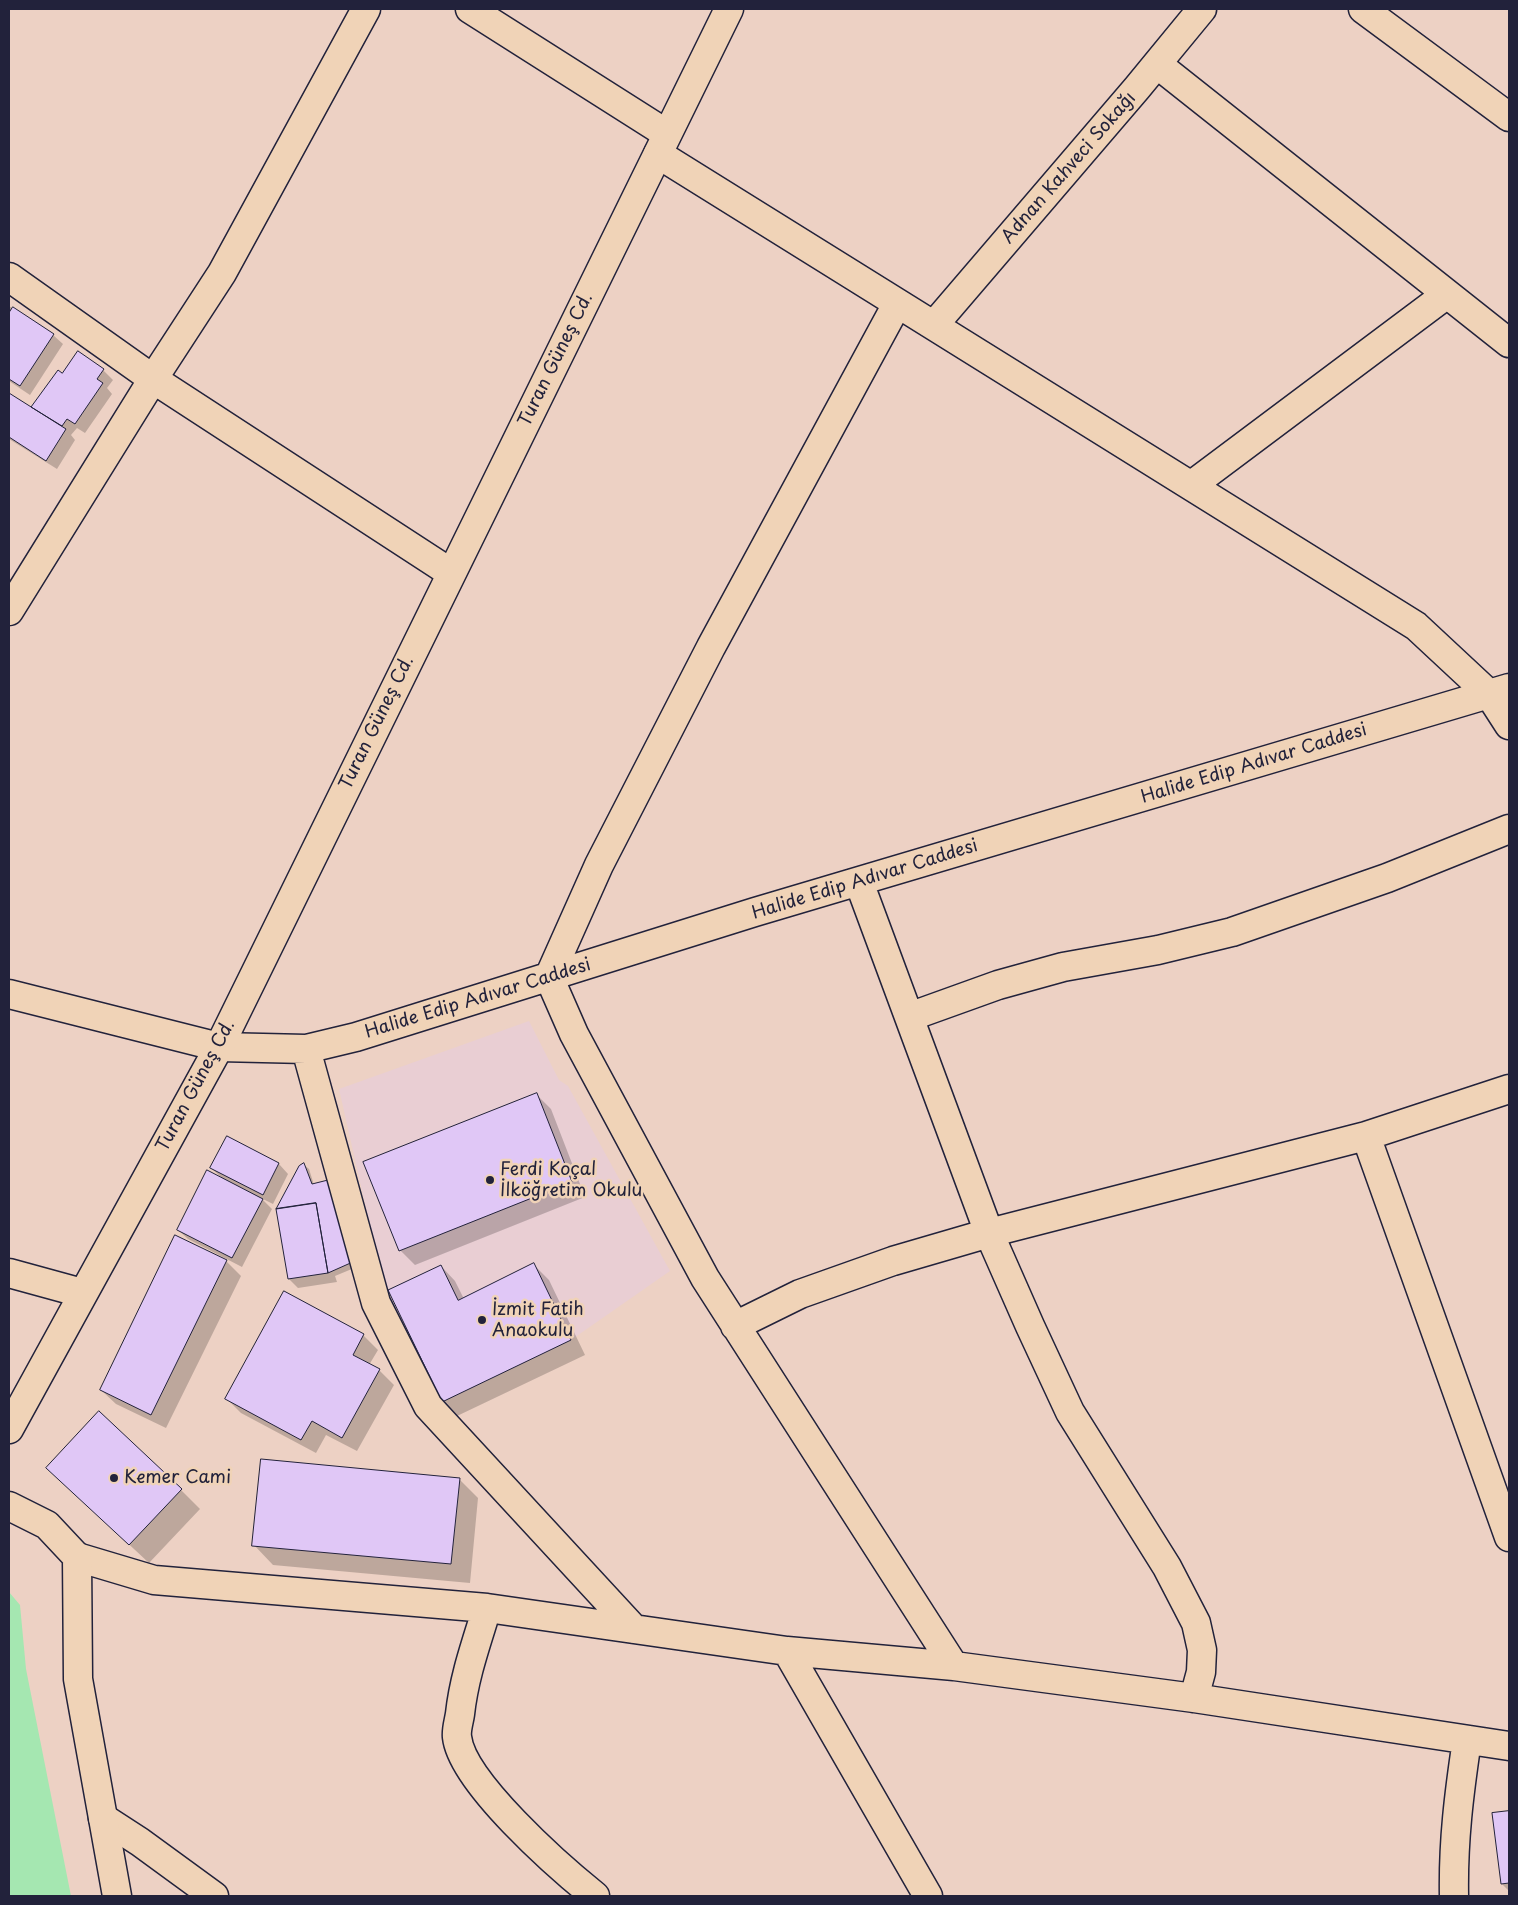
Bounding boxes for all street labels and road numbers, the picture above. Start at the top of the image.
street label: Adnan Kahveci Sokağı [997,88,1141,248]
street label: Turan Güneş Cd. [514,290,598,430]
street label: Turan Güneş Cd. [335,653,419,793]
street label: Halide Edip Adıvar Caddesi [1138,719,1370,809]
street label: Halide Edip Adıvar Caddesi [749,835,981,925]
street label: Halide Edip Adıvar Caddesi [362,954,594,1044]
street label: Turan Güneş Cd. [152,1016,240,1156]

